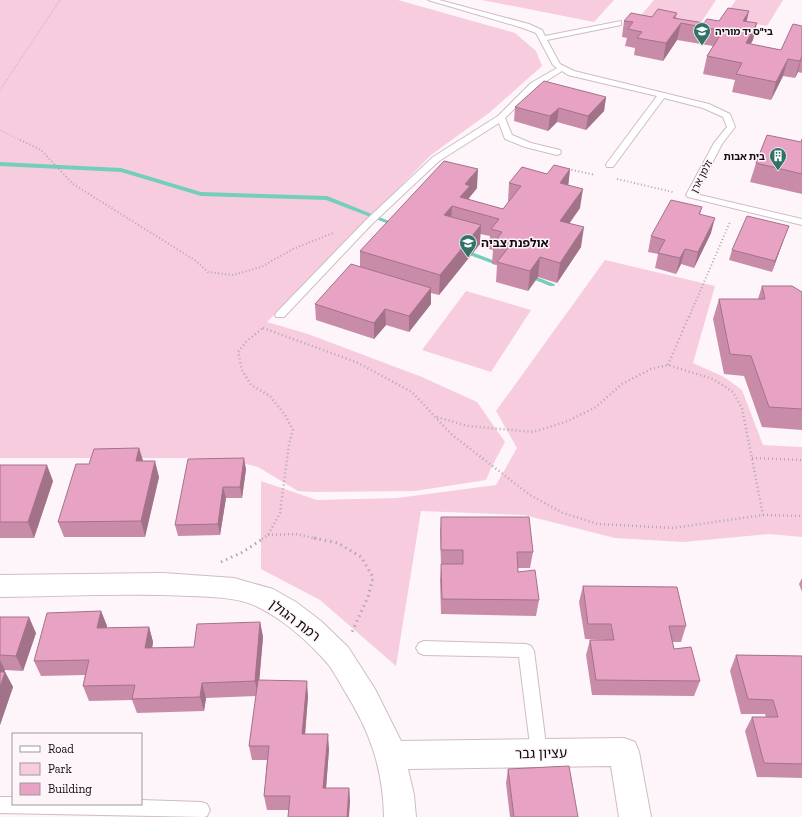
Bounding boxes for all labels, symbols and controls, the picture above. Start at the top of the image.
school or university icon: בי"ס יד מוריה [692,21,712,46]
place label: בי"ס יד מוריה [715,26,773,38]
building icon: בית אבות [768,146,788,171]
place label: בית אבות [724,151,765,163]
street label: זלמן ארן [688,158,715,195]
school or university icon: אולפנת צביה [458,233,478,258]
place label: אולפנת צביה [481,236,549,250]
street label: רמת הגולן [266,596,324,645]
legend [12,733,142,805]
text: Road [48,742,74,756]
street label: עציון גבר [515,745,567,762]
text: Park [48,762,73,776]
text: Building [48,782,92,796]

